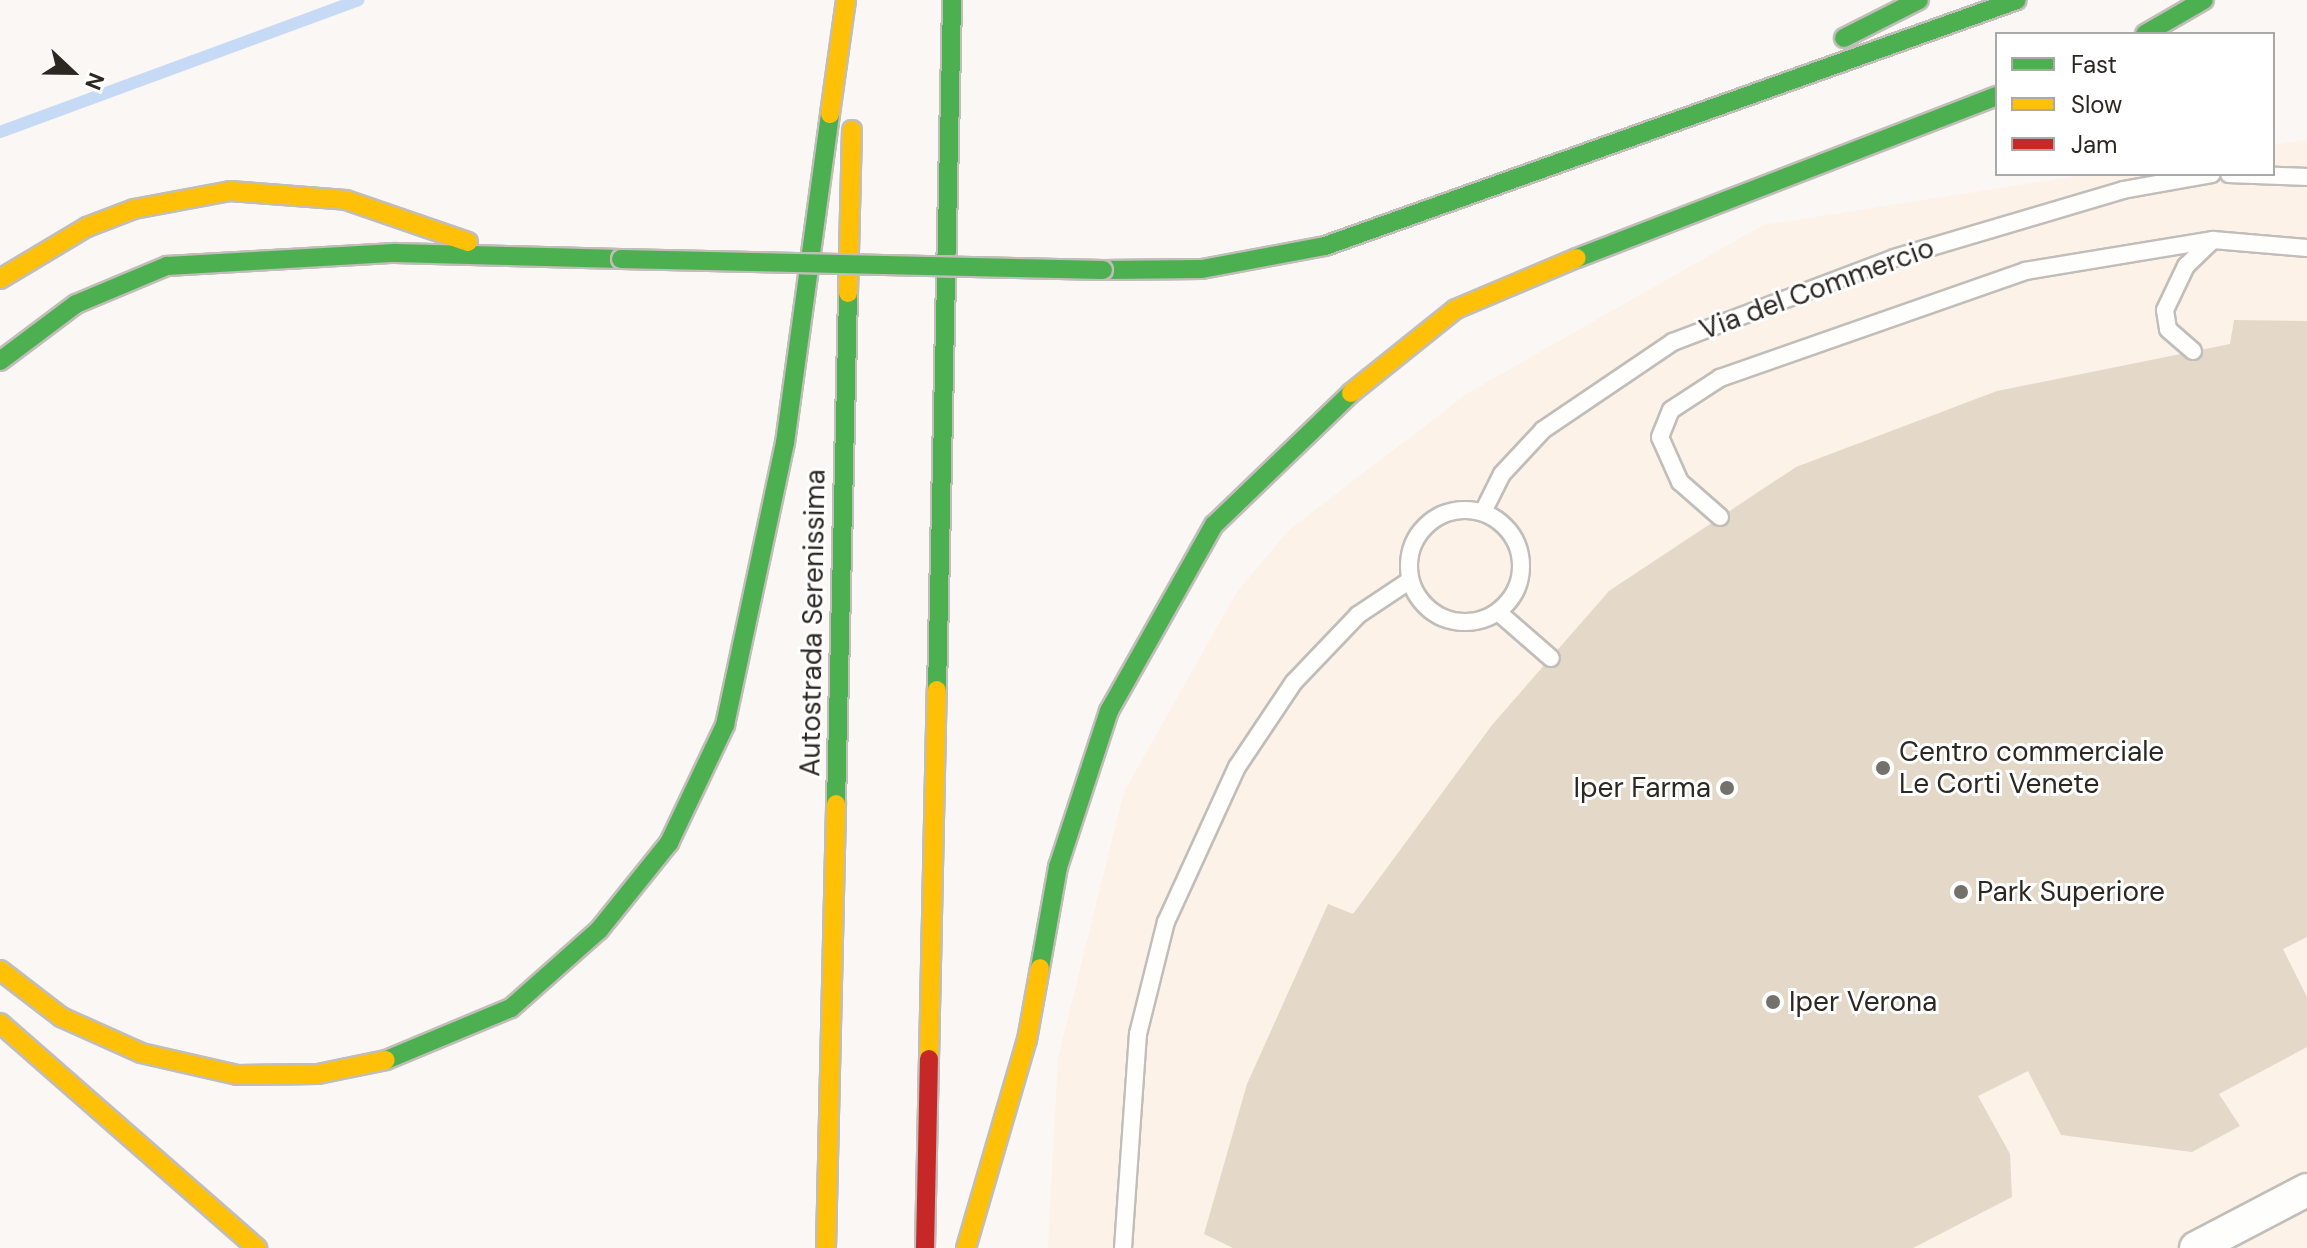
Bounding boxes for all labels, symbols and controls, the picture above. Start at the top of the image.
north arrow [32,32,112,112]
legend [1995,32,2275,176]
text: Fast [2071,49,2117,80]
text: N [78,68,111,94]
text: Slow [2071,89,2122,120]
text: Jam [2071,129,2117,160]
street label: Via del Commercio [1695,231,1939,347]
street label: Autostrada Serenissima [794,469,832,777]
place label: Centro commerciale Le Corti Venete [1899,735,2164,801]
marker: Centro commerciale Le Corti Venete [1874,759,1892,777]
place label: Iper Farma [1573,771,1711,805]
marker: Iper Farma [1718,779,1736,797]
place label: Park Superiore [1977,875,2165,909]
marker: Park Superiore [1952,883,1970,901]
place label: Iper Verona [1789,985,1937,1019]
marker: Iper Verona [1764,993,1782,1011]

